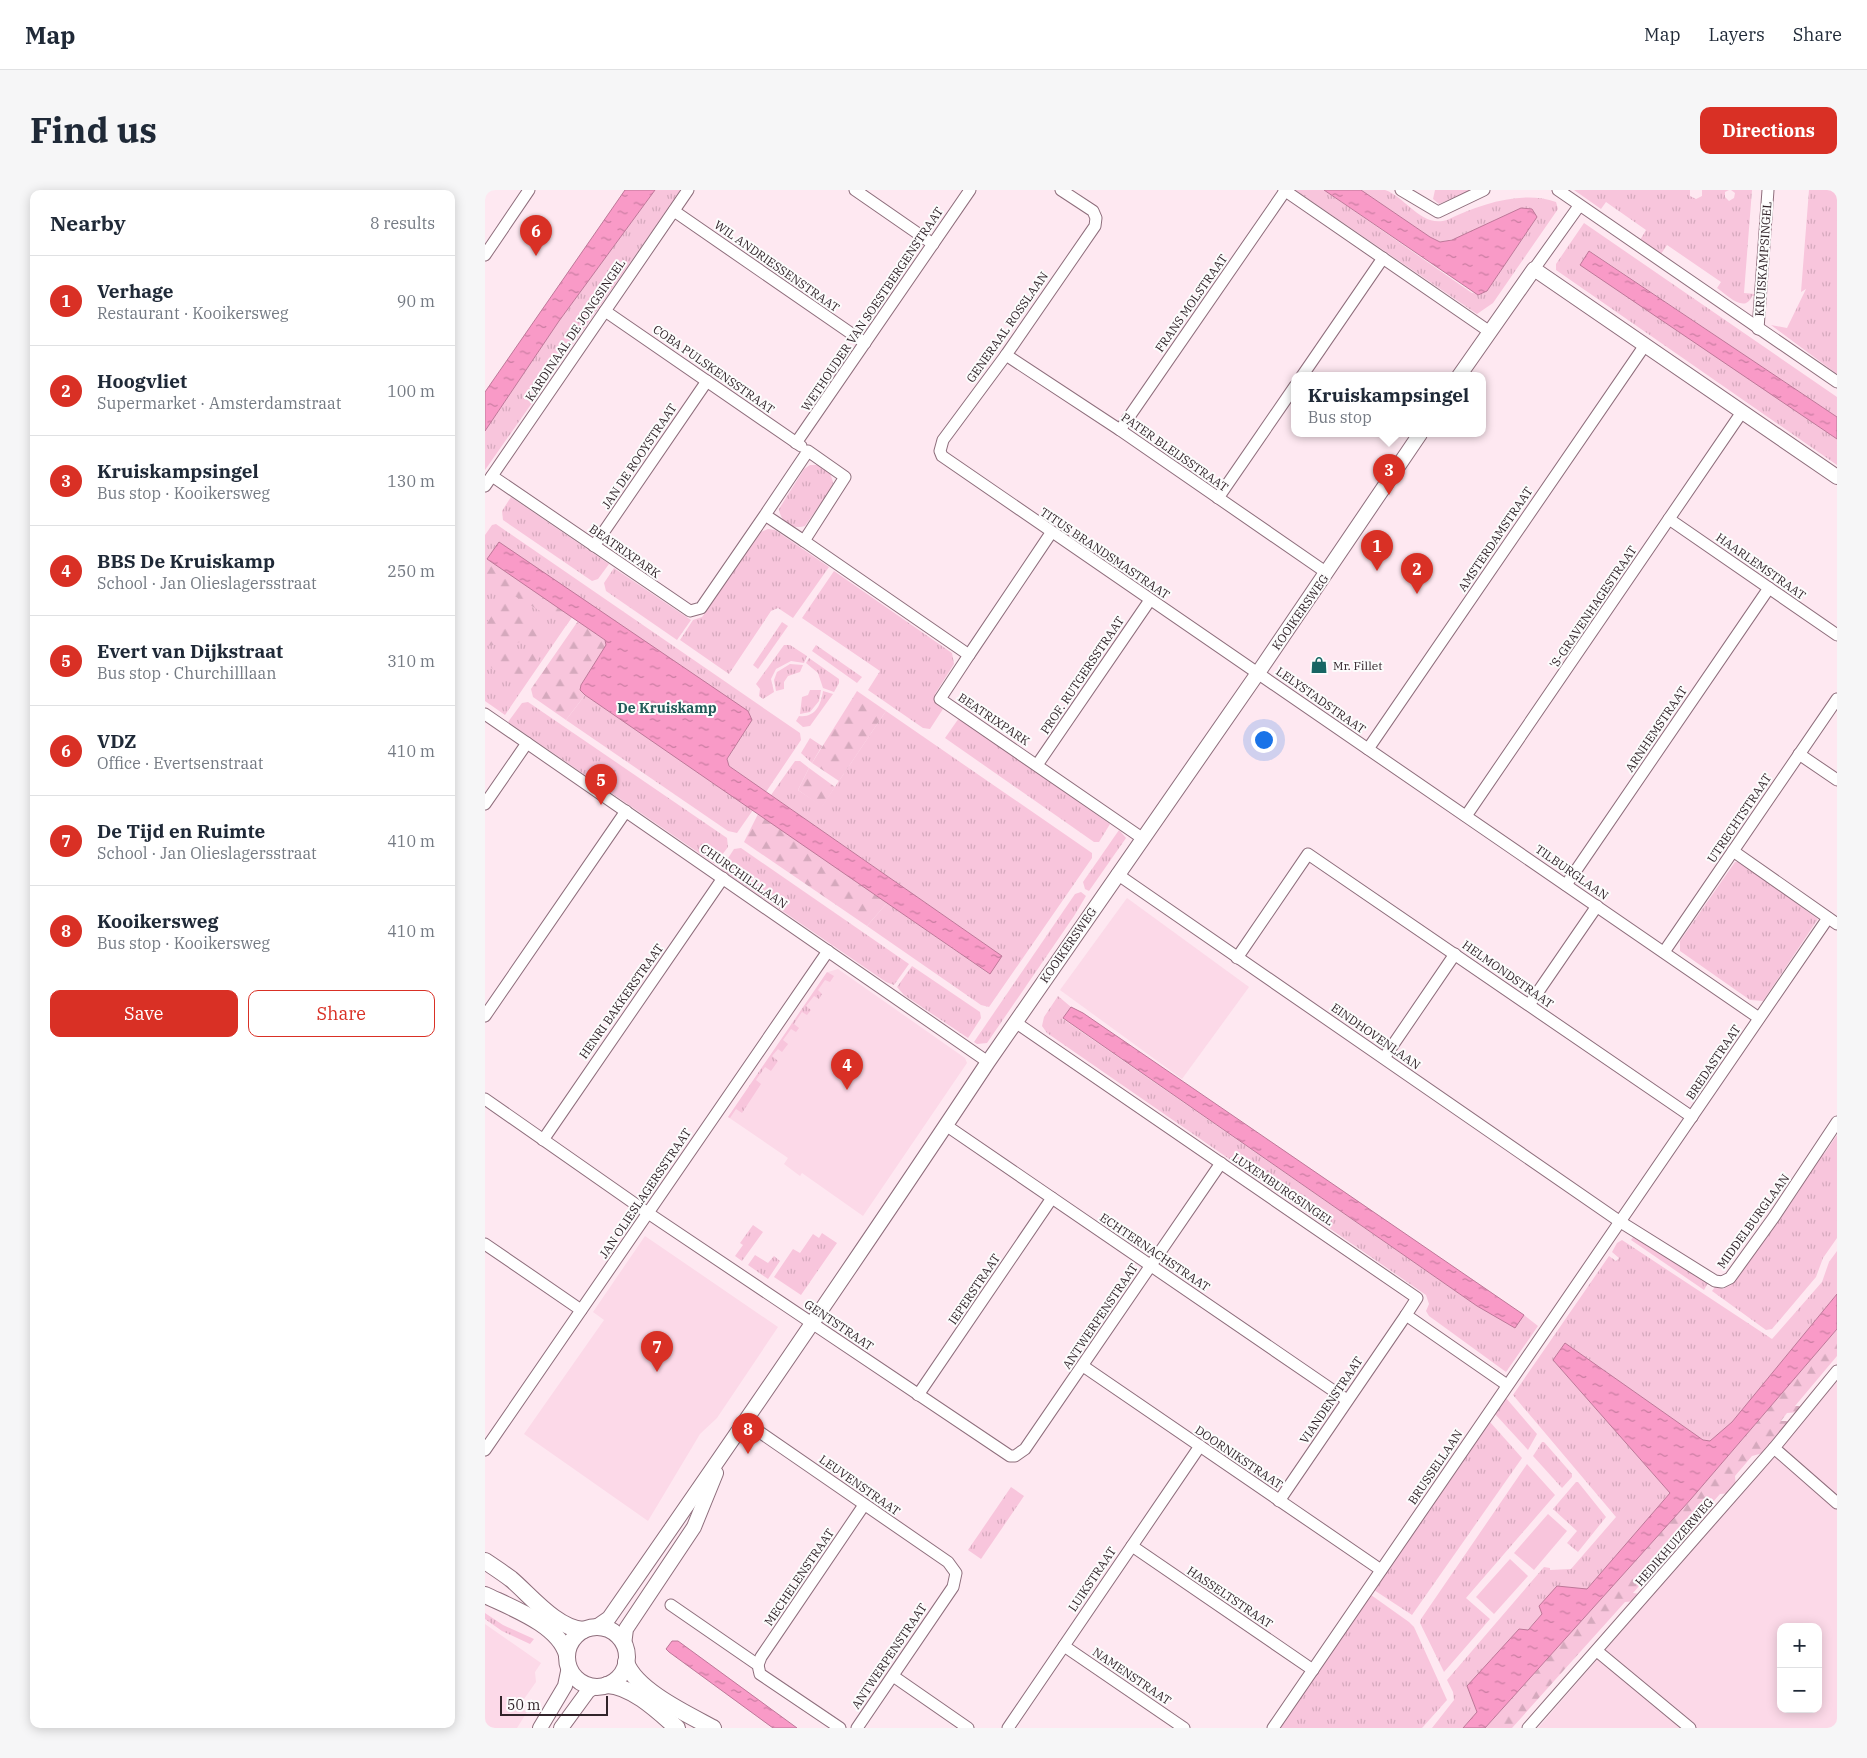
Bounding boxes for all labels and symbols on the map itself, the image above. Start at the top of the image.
street label: KRUISKAMPSINGEL [1752,201,1774,317]
street label: WETHOUDER VAN SOESTBERGENSTRAAT [798,204,946,414]
pin: 6 [520,215,552,256]
street label: WIL ANDRIESSENSTRAAT [711,217,843,315]
street label: FRANS MOLSTRAAT [1152,251,1231,355]
street label: KARDINAAL DE JONGSINGEL [522,256,628,404]
street label: GENERAAL ROSSLAAN [963,269,1051,385]
street label: COBA PULSKENSSTRAAT [650,321,778,417]
street label: JAN DE ROOYSTRAAT [598,400,680,511]
street label: PATER BLEIJSSTRAAT [1119,409,1232,495]
pin: 3 [1373,454,1405,495]
street label: AMSTERDAMSTRAAT [1454,484,1536,594]
street label: TITUS BRANDSMASTRAAT [1037,504,1173,602]
street label: BEATRIXPARK [587,521,664,581]
street label: HAARLEMSTRAAT [1713,529,1809,603]
pin: 1 [1361,530,1393,571]
street label: 'S-GRAVENHAGESTRAAT [1546,543,1640,671]
pin: 2 [1401,553,1433,594]
street label: KOOIKERSWEG [1268,571,1332,653]
street label: PROF. RUTGERSSTRAAT [1037,613,1127,737]
shop icon: Mr. Fillet [1309,655,1329,675]
place label: Mr. Fillet [1333,658,1382,673]
street label: LELYSTADSTRAAT [1273,663,1369,737]
street label: ARNHEMSTRAAT [1622,683,1690,775]
street label: BEATRIXPARK [955,690,1033,749]
district label: De Kruiskamp [617,699,717,717]
your location [1251,727,1277,753]
pin: 5 [585,764,617,805]
street label: UTRECHTSTRAAT [1704,771,1774,865]
street label: CHURCHILLLAAN [698,840,790,912]
street label: TILBURGLAAN [1533,841,1611,903]
street label: KOOIKERSWEG [1036,904,1100,986]
street label: HELMONDSTRAAT [1460,937,1557,1011]
street label: HENRI BAKKERSTRAAT [576,940,667,1061]
street label: EINDHOVENLAAN [1328,1000,1424,1072]
street label: BREDASTRAAT [1682,1022,1744,1102]
pin: 4 [831,1049,863,1090]
street label: JAN OLIESLAGERSSTRAAT [596,1125,694,1261]
street label: LUXEMBURGSINGEL [1229,1149,1337,1229]
street label: MIDDELBURGLAAN [1714,1171,1792,1271]
street label: ECHTERNACHSTRAAT [1097,1210,1213,1295]
street label: IEPERSTRAAT [945,1251,1003,1327]
street label: ANTWERPENSTRAAT [1059,1260,1141,1372]
street label: GENTSTRAAT [802,1296,877,1354]
pin: 7 [641,1331,673,1372]
street label: VIANDENSTRAAT [1296,1353,1366,1446]
pin: 8 [732,1413,764,1454]
street label: DOORNIKSTRAAT [1192,1422,1286,1492]
street label: BRUSSELLAAN [1404,1427,1466,1507]
street label: LEUVENSTRAAT [817,1452,903,1519]
street label: HEDIKHUIZERWEG [1632,1495,1717,1589]
street label: MECHELENSTRAAT [761,1525,837,1628]
street label: LUIKSTRAAT [1065,1544,1119,1614]
street label: HASSELTSTRAAT [1184,1563,1276,1631]
street label: ANTWERPENSTRAAT [848,1600,930,1712]
street label: NAMENSTRAAT [1090,1644,1174,1708]
scale bar [500,1693,607,1716]

